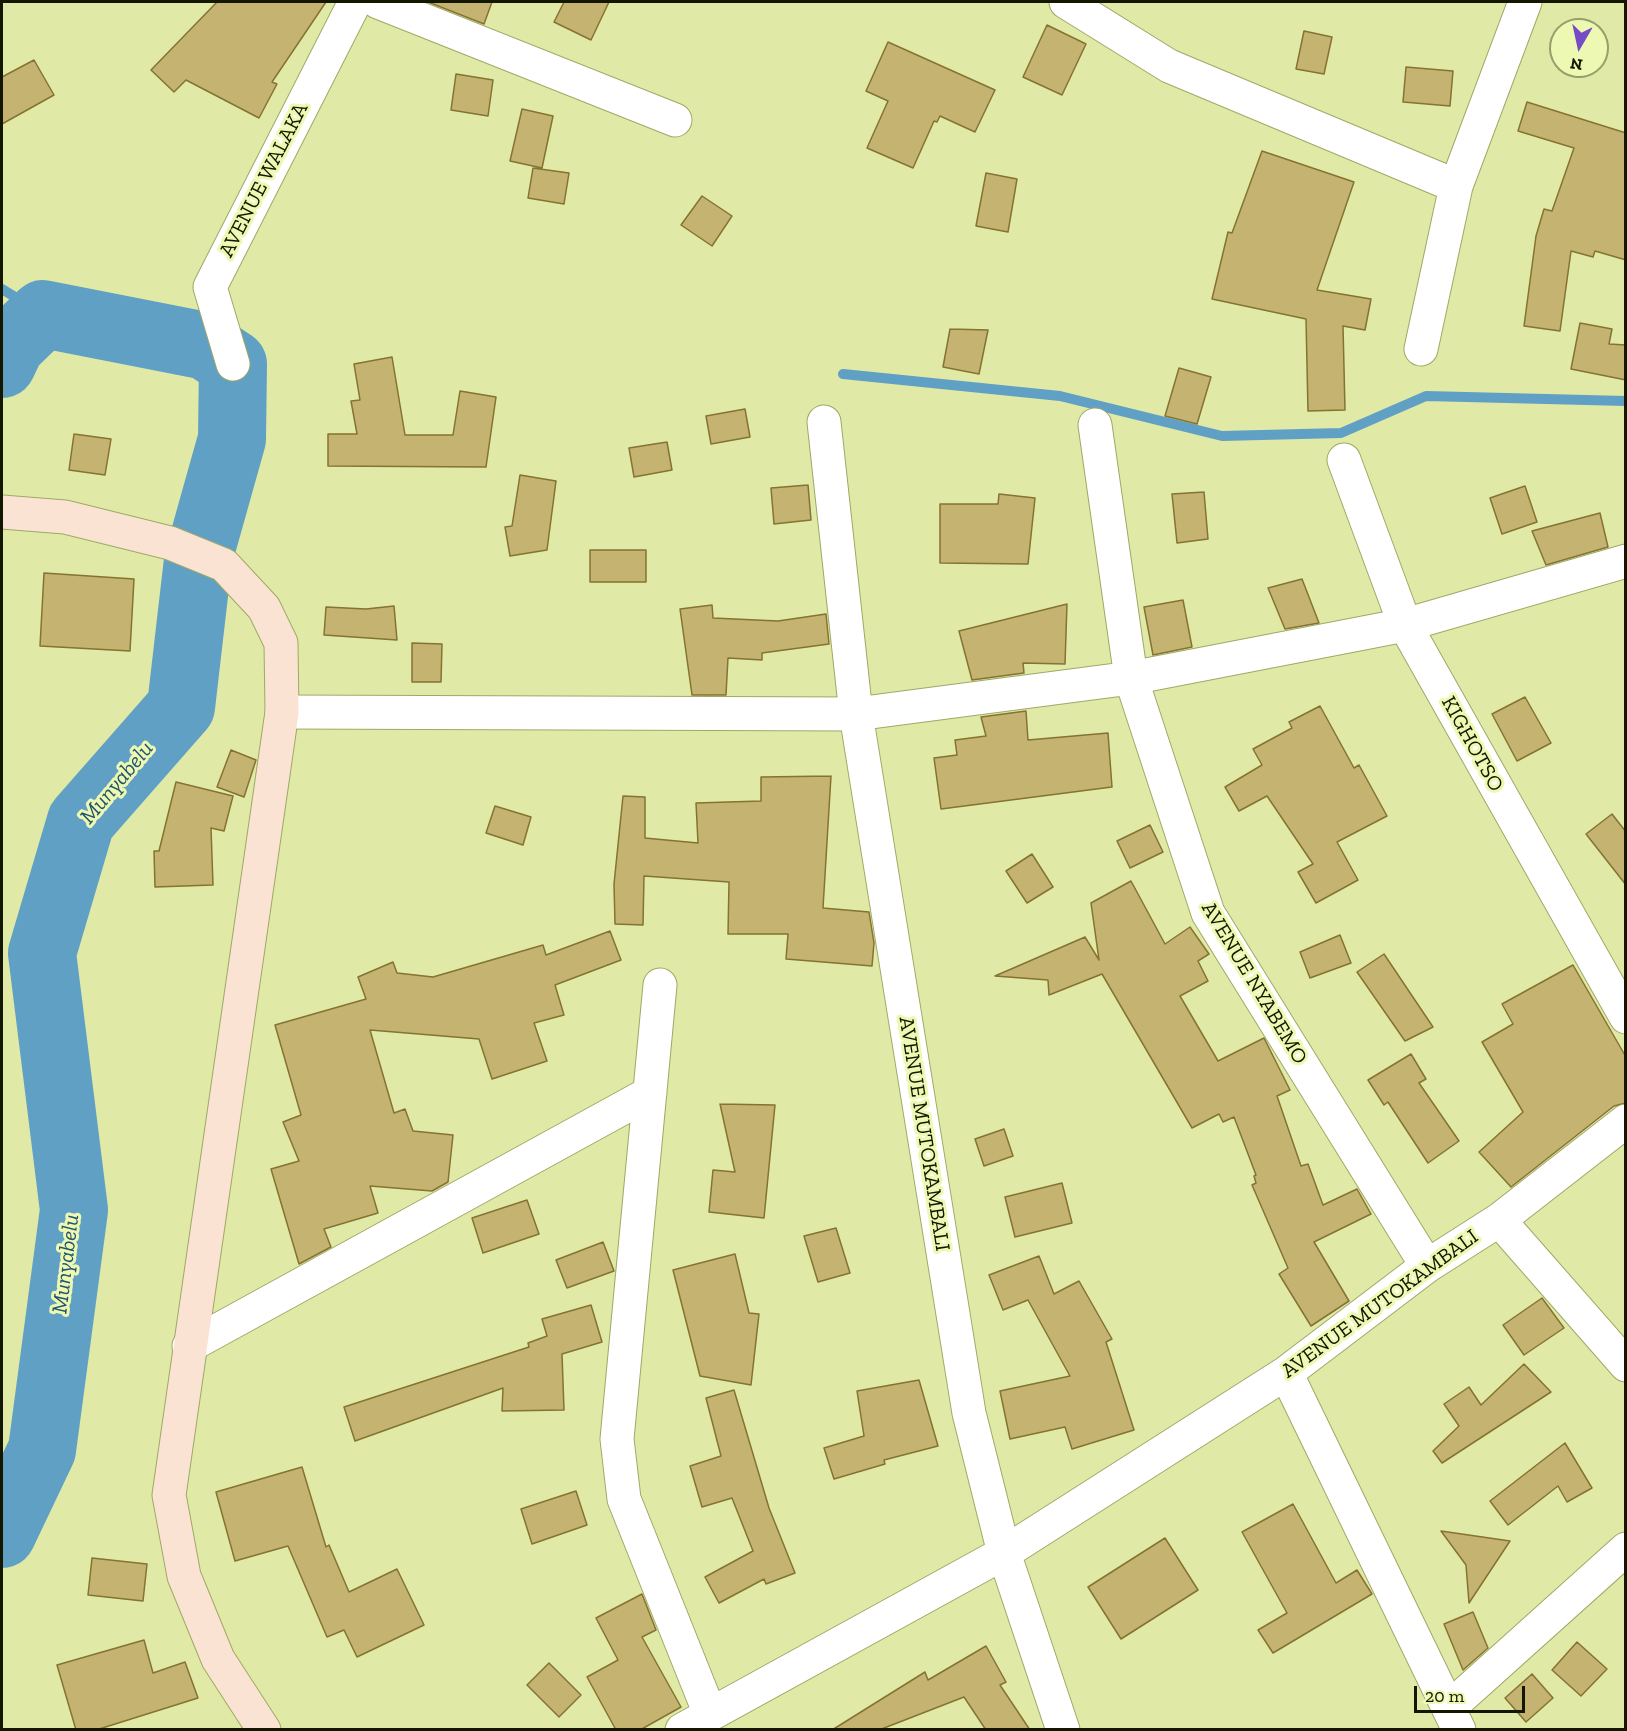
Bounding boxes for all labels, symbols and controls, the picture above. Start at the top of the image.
north arrow [1549,18,1609,78]
text: N [1569,54,1584,75]
street label: AVENUE WALAKA [214,99,314,261]
street label: KIGHOTSO [1436,692,1508,796]
water label: Munyabelu [75,736,159,830]
street label: AVENUE NYABEMO [1196,897,1312,1069]
street label: AVENUE MUTOKAMBALI [893,1015,955,1253]
water label: Munyabelu [47,1213,85,1315]
street label: AVENUE MUTOKAMBALI [1277,1224,1483,1384]
scale bar [1417,1674,1528,1712]
text: 20 m [1425,1685,1464,1707]

